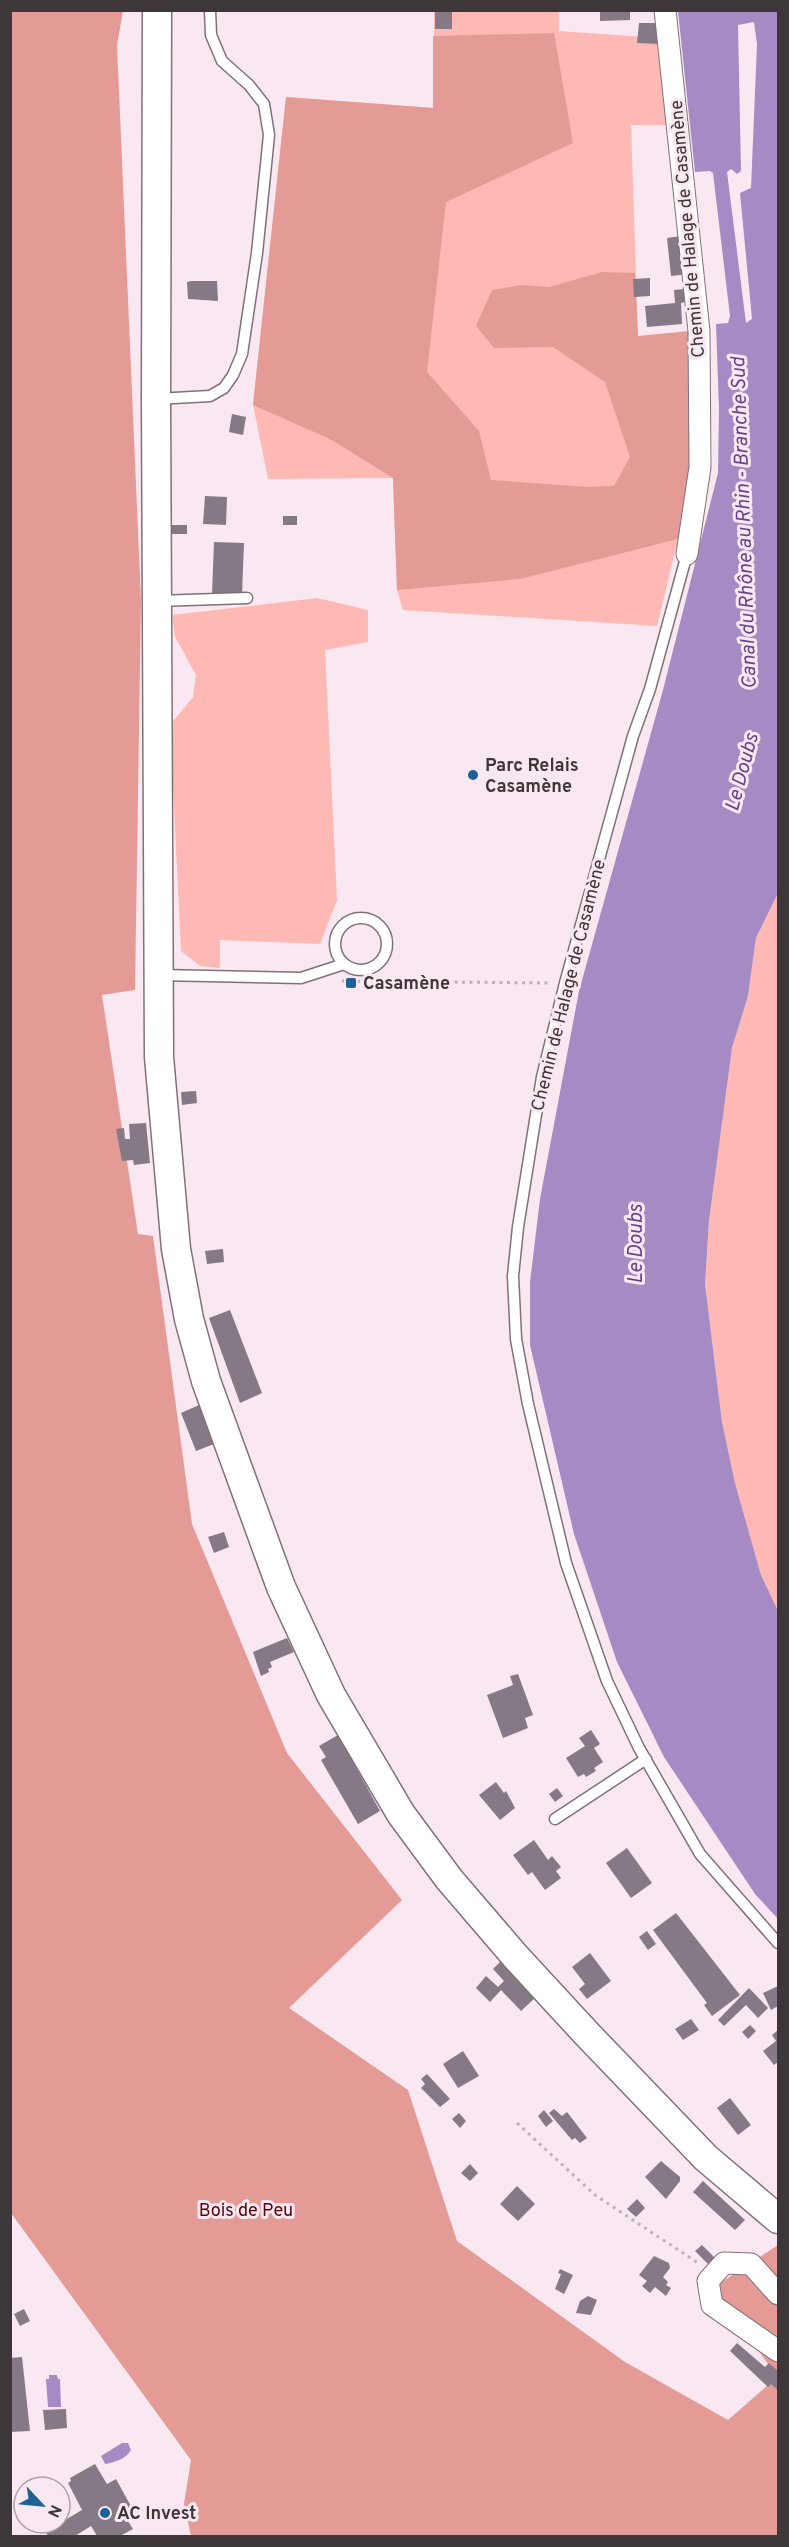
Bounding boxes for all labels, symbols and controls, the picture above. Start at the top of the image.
street label: Chemin de Halage de Casamène [666,99,711,359]
water label: Canal du Rhône au Rhin - Branche Sud [726,355,764,689]
water label: Le Doubs [720,730,766,814]
place label: Parc Relais Casamène [485,755,579,799]
marker: Parc Relais Casamène [466,768,480,782]
street label: Chemin de Halage de Casamène [527,857,612,1114]
place label: Casamène [363,973,450,996]
marker: Casamène [344,976,358,990]
water label: Le Doubs [624,1203,650,1284]
park label: Bois de Peu [199,2200,293,2223]
north arrow [12,2475,72,2535]
text: N [42,2501,65,2520]
place label: AC Invest [117,2503,196,2526]
marker: AC Invest [98,2506,112,2520]

